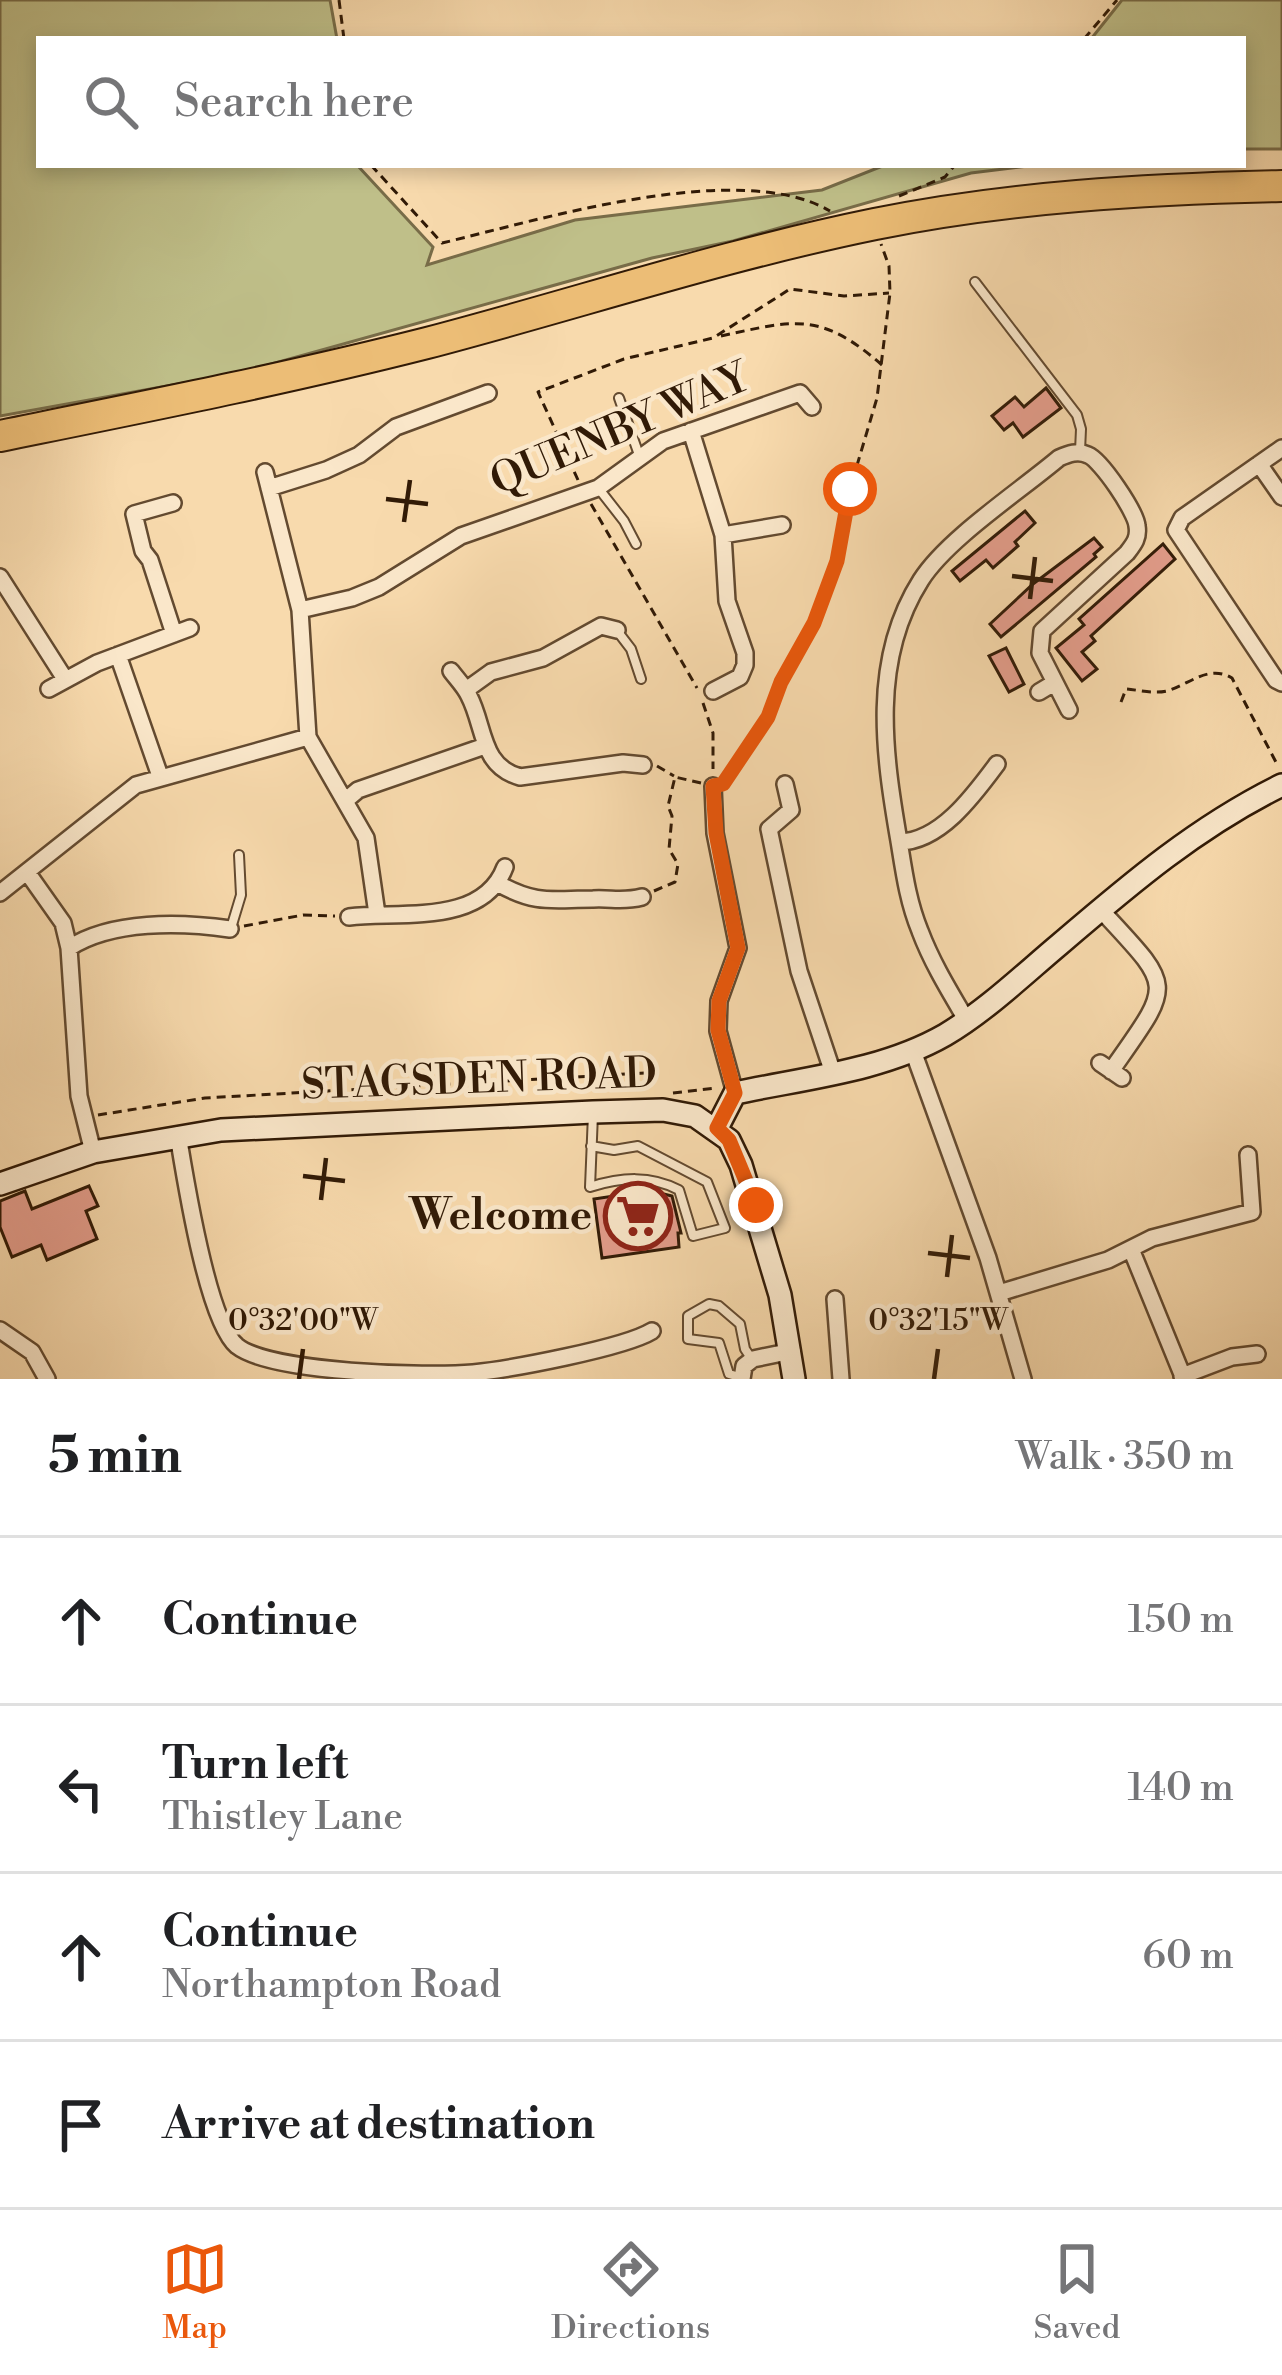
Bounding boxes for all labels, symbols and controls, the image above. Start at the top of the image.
search box [36,36,1246,168]
icon: search [78,69,144,135]
text: Search here [174,74,414,131]
street label: QUENBY WAY [483,351,760,508]
route start [823,462,877,516]
street label: STAGSDEN ROAD [300,1047,658,1113]
route end [729,1178,783,1232]
supermarket icon: Welcome [603,1181,673,1251]
place label: Welcome [408,1190,592,1243]
text: 0°32'00"W [228,1302,379,1340]
text: 0°32'15"W [868,1302,1009,1340]
text: 5 min [48,1425,182,1489]
text: Walk · 350 m [1016,1433,1234,1482]
icon: ahead [48,1588,114,1654]
text: Continue [162,1592,358,1649]
text: 150 m [1128,1596,1234,1645]
text: Turn left [162,1736,348,1793]
icon: left [48,1756,114,1822]
text: 140 m [1127,1764,1234,1813]
text: Thistley Lane [162,1793,403,1842]
text: Continue [162,1904,358,1961]
icon: ahead [48,1924,114,1990]
text: 60 m [1142,1932,1234,1981]
text: Northampton Road [162,1961,501,2010]
icon: arrive [48,2092,114,2158]
text: Arrive at destination [162,2096,595,2153]
tab: Map [162,2236,228,2349]
tab: Directions [551,2236,710,2349]
tab: Saved [1034,2236,1120,2349]

